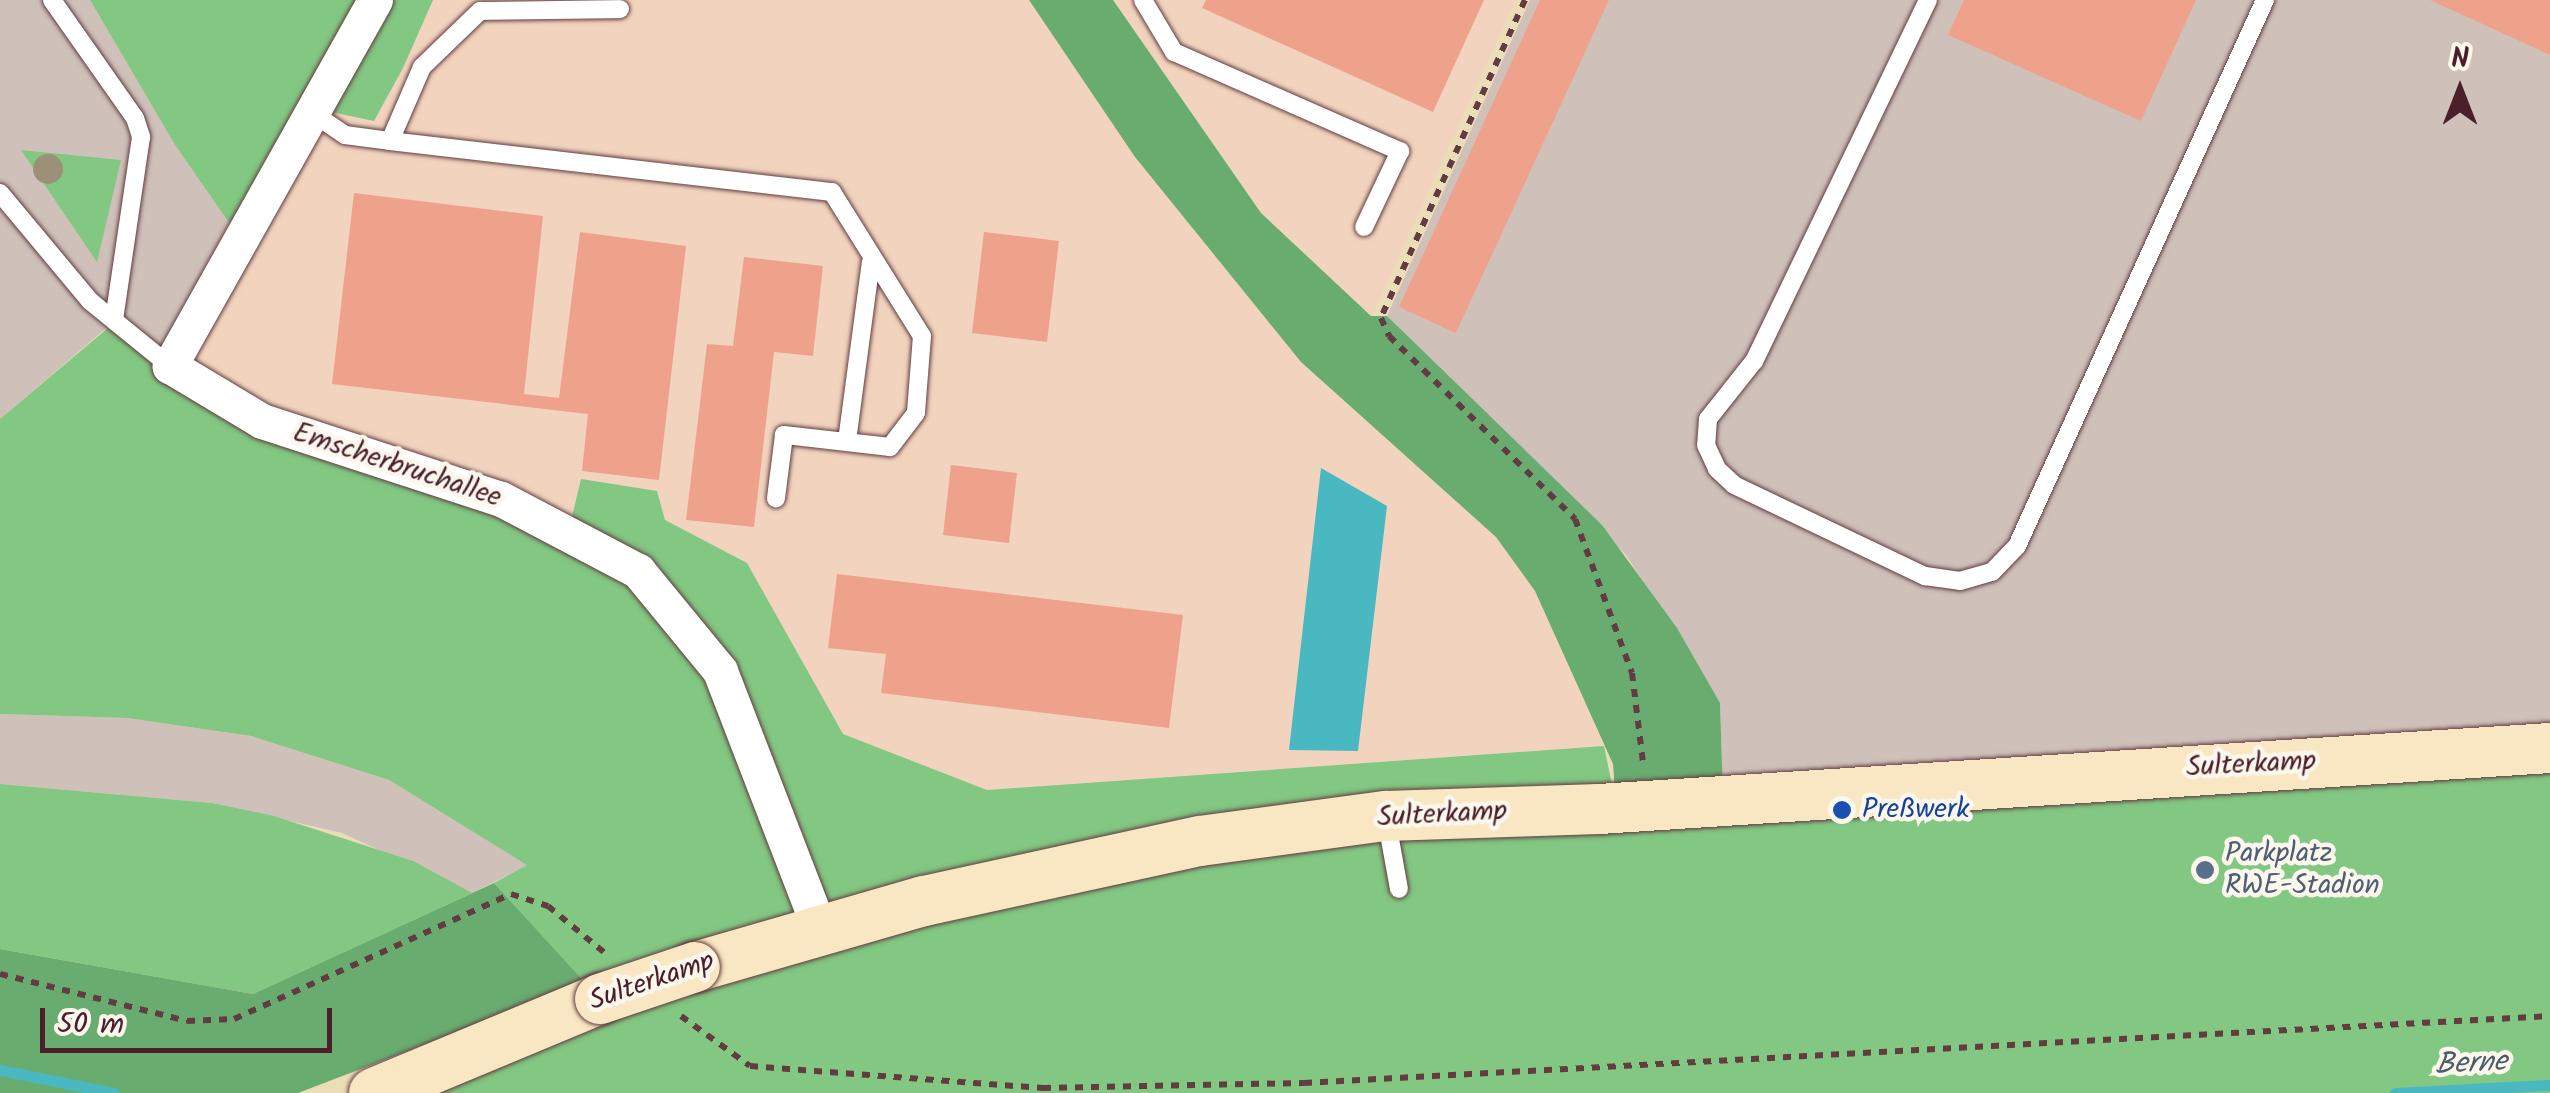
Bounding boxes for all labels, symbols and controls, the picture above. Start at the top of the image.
text: N [2451,37,2469,82]
north arrow [2410,40,2510,140]
street label: Emscherbruchallee [289,417,505,515]
street label: Sulterkamp [2185,745,2317,785]
place label: Preßwerk [1862,793,1969,827]
street label: Sulterkamp [1376,795,1508,835]
marker: Preßwerk [1831,799,1853,821]
place label: Parkplatz RWE-Stadion [2225,837,2380,903]
marker: Parkplatz RWE-Stadion [2194,859,2216,881]
street label: Sulterkamp [585,945,719,1019]
scale bar [45,988,338,1050]
text: 50 m [57,1001,124,1049]
water label: Berne [2434,1044,2508,1084]

